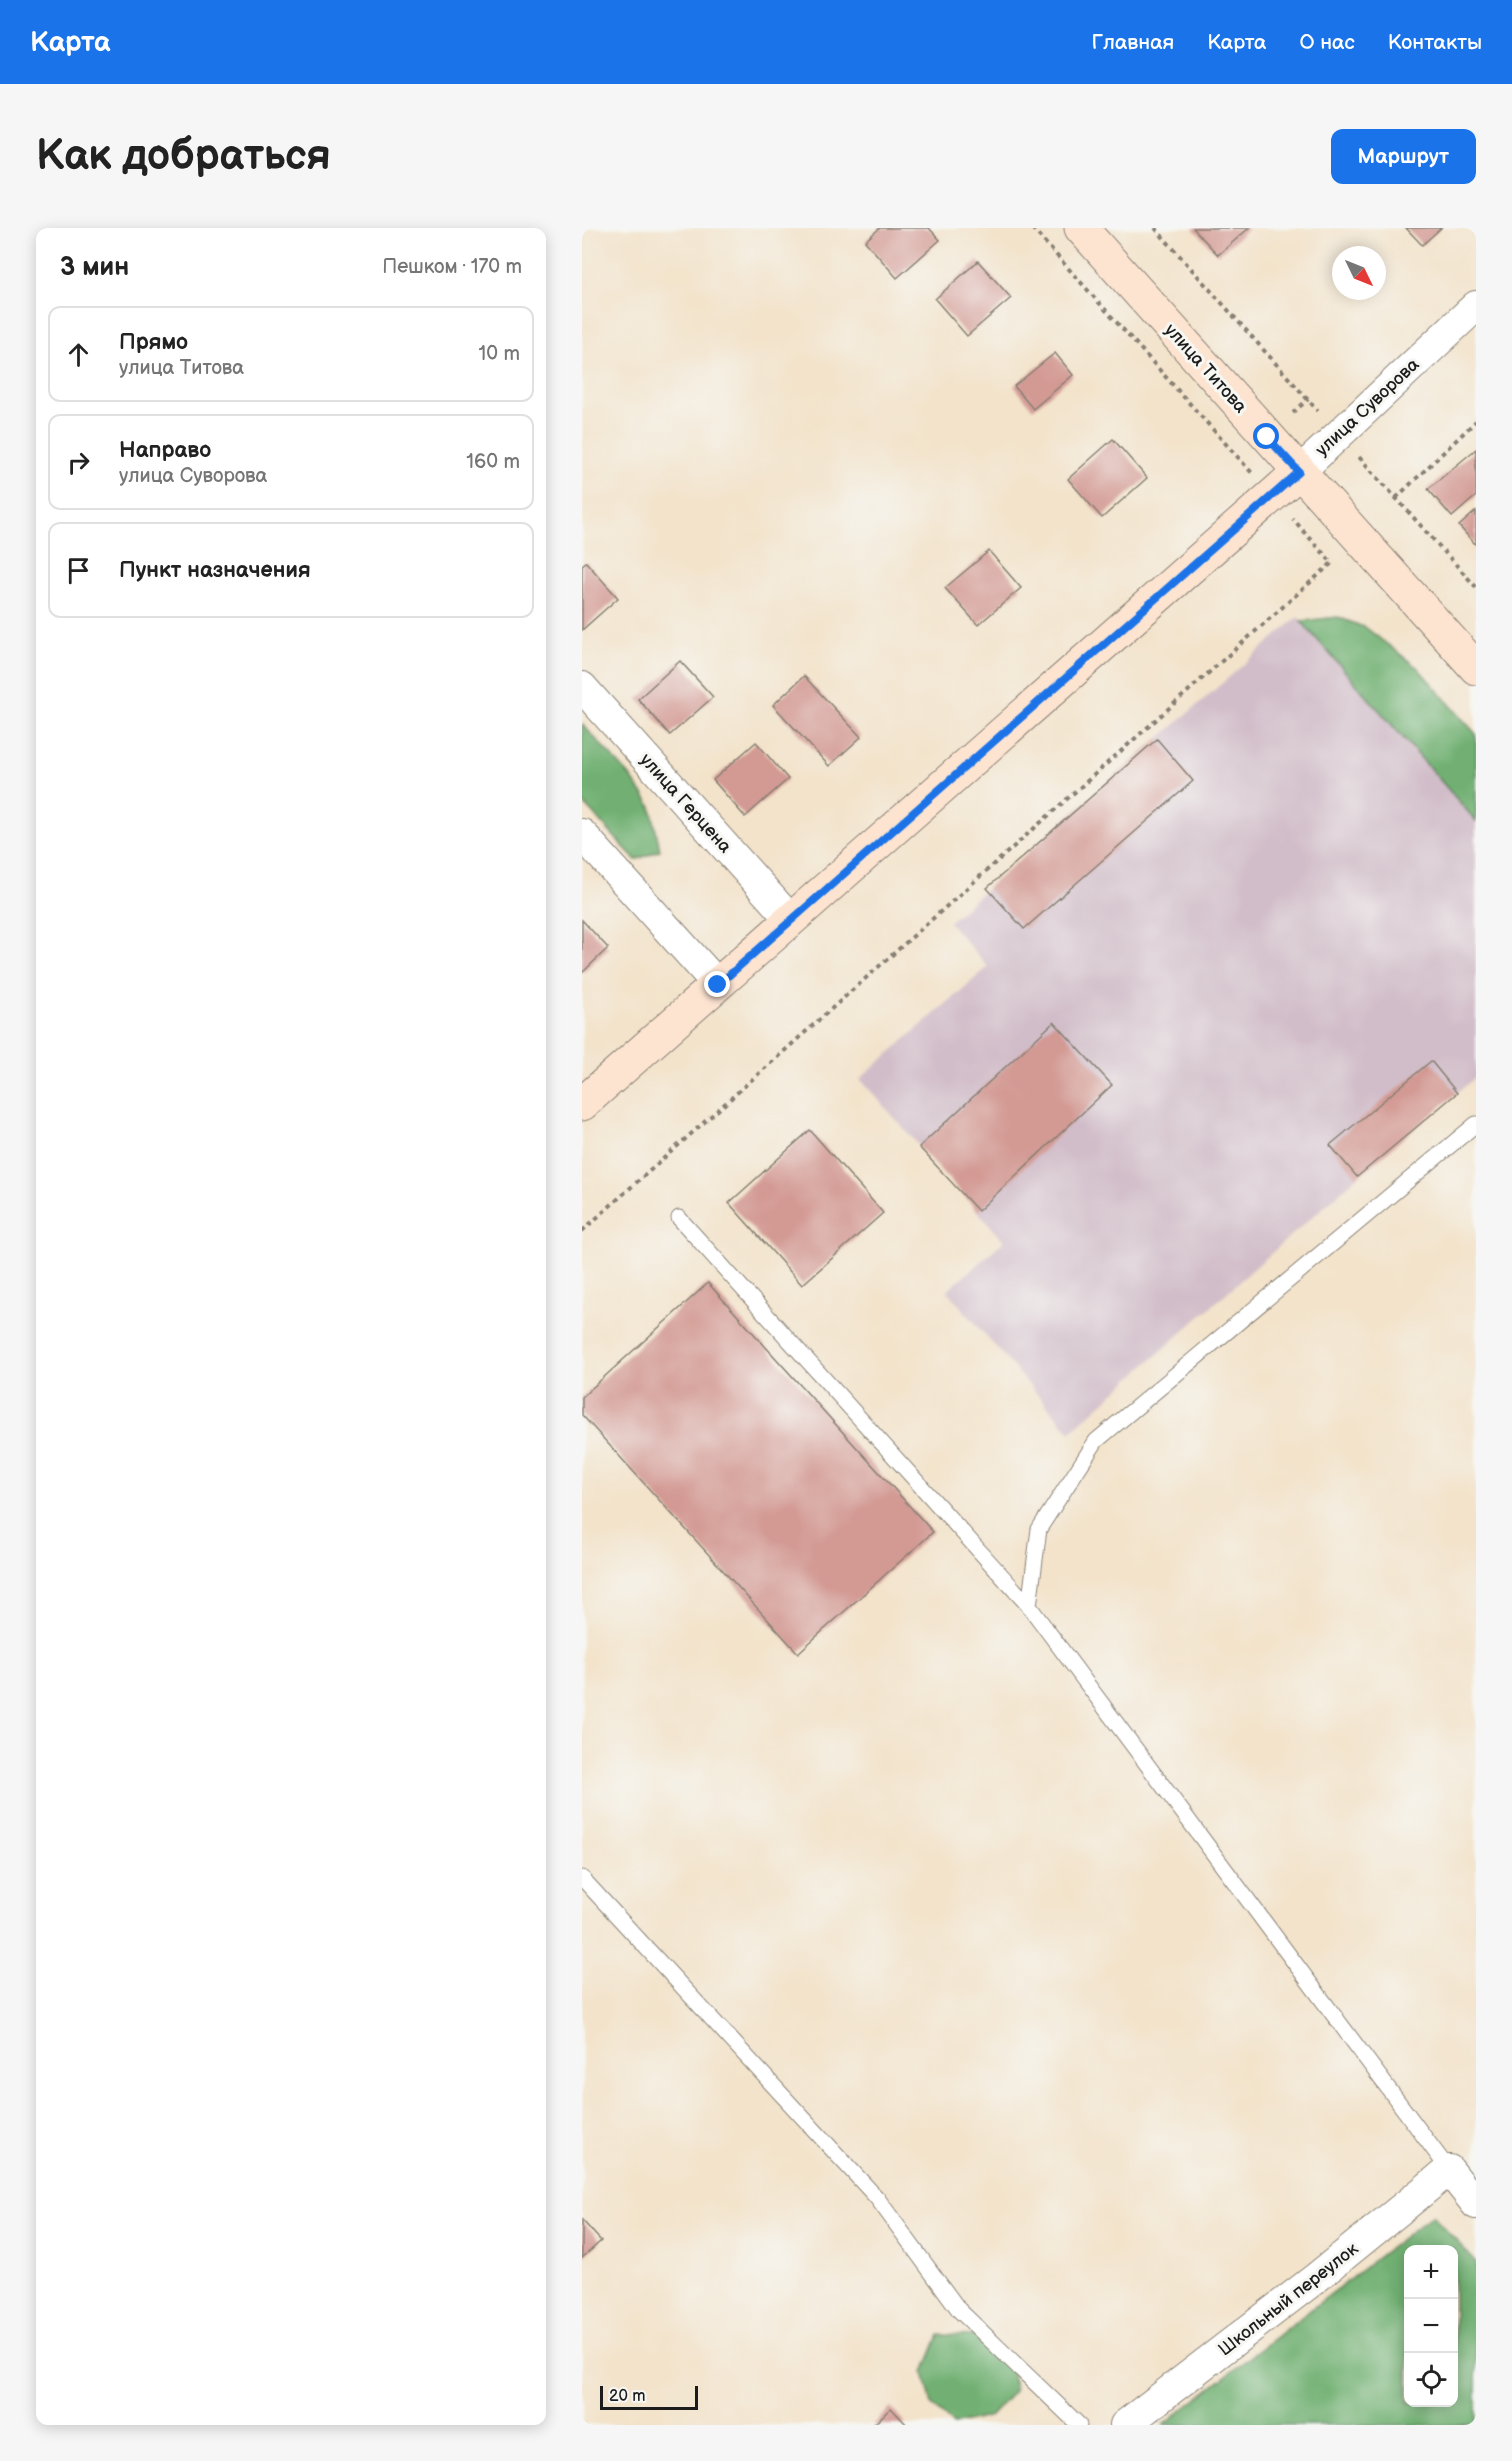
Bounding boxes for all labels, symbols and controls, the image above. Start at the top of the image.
text: Карта [30,26,110,59]
text: Главная [1091,30,1174,55]
text: Карта [1207,30,1266,55]
text: О нас [1299,30,1355,55]
text: Контакты [1388,30,1482,55]
button: Маршрут [1331,129,1476,184]
text: Как добраться [36,131,331,182]
north arrow [1332,246,1386,300]
text: 3 мин [60,252,129,283]
text: Пешком · 170 m [382,255,522,279]
street label: улица Титова [1160,319,1251,417]
text: Прямо [119,329,188,356]
icon: ahead [62,338,95,371]
text: 10 m [479,342,520,366]
street label: улица Суворова [1311,354,1424,461]
text: улица Титова [119,356,244,380]
route start [1253,423,1279,449]
text: Направо [119,437,211,464]
icon: right [62,446,95,479]
text: 160 m [466,450,520,474]
text: улица Суворова [119,464,267,488]
icon: arrive [62,554,95,587]
text: Пункт назначения [119,557,311,584]
street label: улица Герцена [636,749,736,858]
route end [704,971,730,997]
street label: Школьный переулок [1214,2238,1363,2360]
map controls [1404,2245,1458,2407]
button: + [1404,2245,1458,2299]
button: − [1404,2299,1458,2353]
button: locate [1404,2353,1458,2407]
scale bar [600,2383,698,2410]
text: 20 m [609,2387,645,2406]

